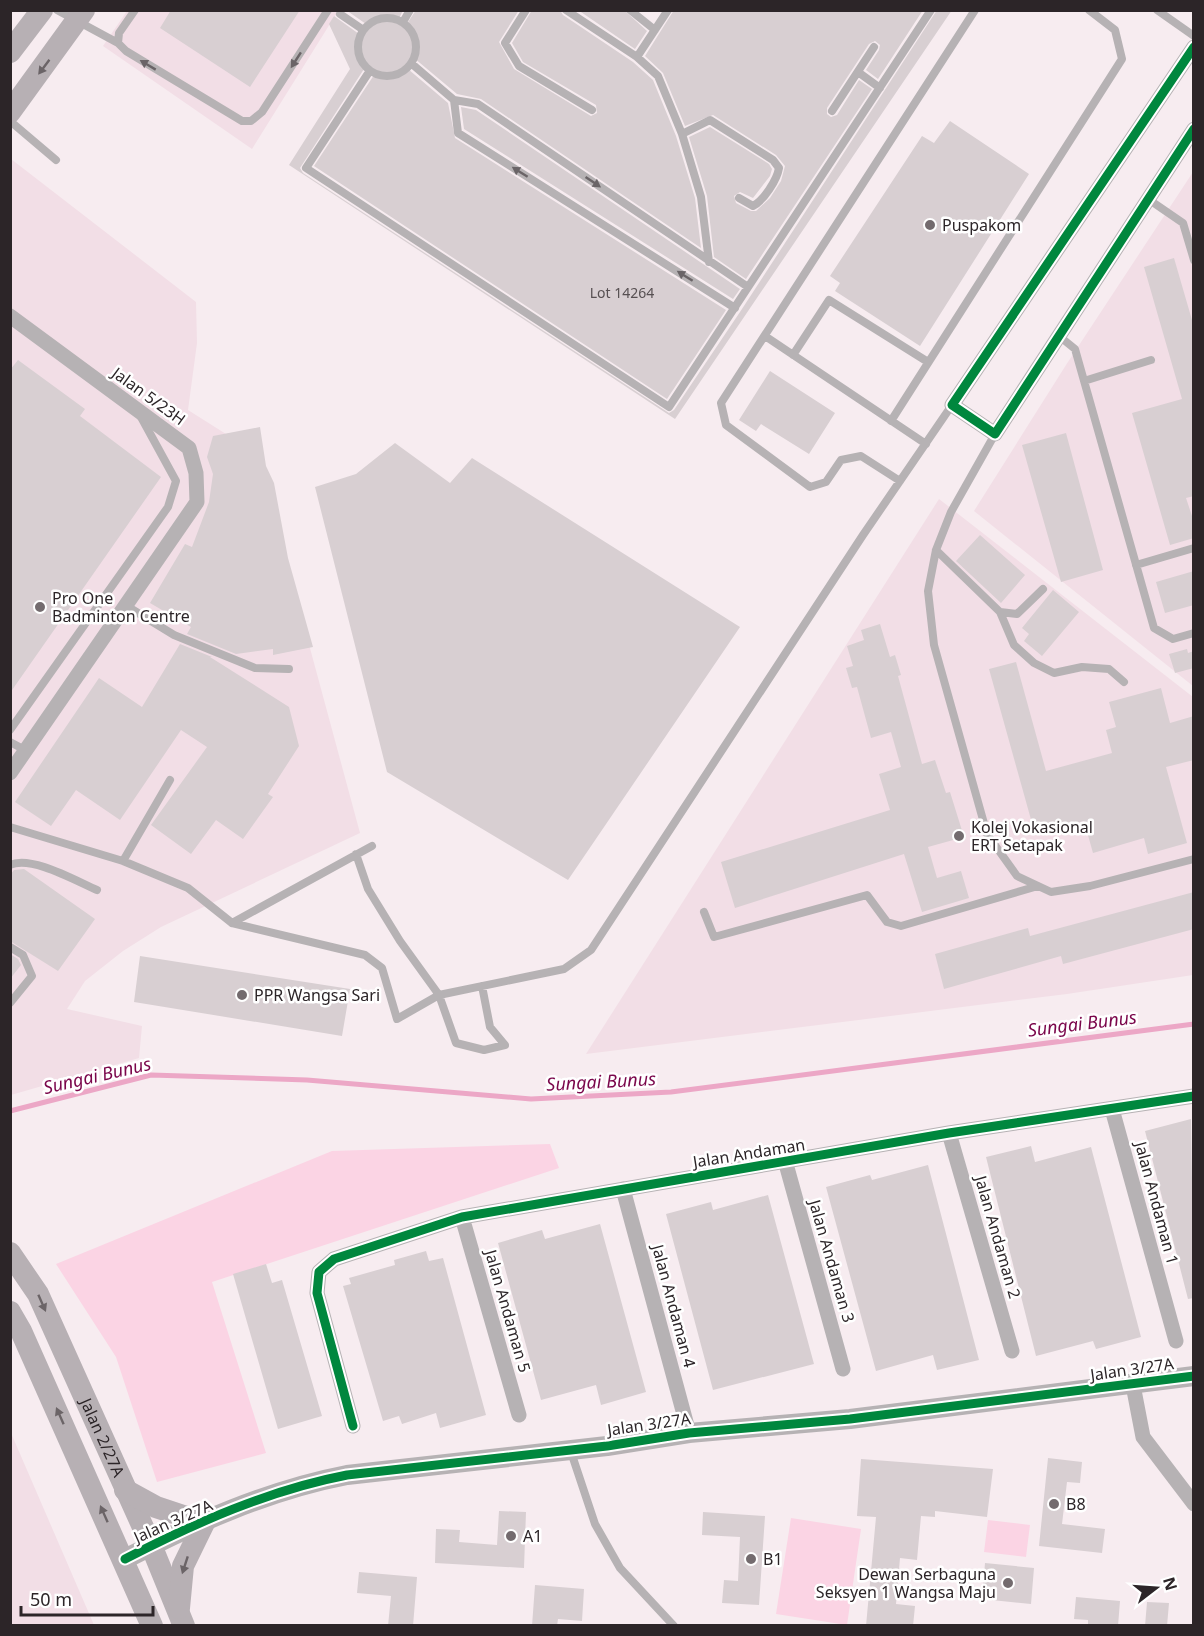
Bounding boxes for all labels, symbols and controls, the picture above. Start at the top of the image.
one-way arrow [290,51,302,67]
one-way arrow [140,59,156,70]
one-way arrow [38,60,50,75]
one-way arrow [513,166,529,178]
one-way arrow [585,176,601,187]
place label: Puspakom [942,214,1021,236]
marker: Puspakom [923,218,937,232]
one-way arrow [677,271,693,282]
house number: Lot 14264 [590,283,654,302]
street label: Jalan 5/23H [106,361,190,430]
place label: Pro One Badminton Centre [52,587,190,627]
marker: Pro One Badminton Centre [33,600,47,614]
place label: Kolej Vokasional ERT Setapak [971,816,1093,856]
marker: Kolej Vokasional ERT Setapak [952,829,966,843]
place label: PPR Wangsa Sari [254,984,380,1006]
marker: PPR Wangsa Sari [235,988,249,1002]
water label: Sungai Bunus [1026,1004,1138,1042]
water label: Sungai Bunus [41,1051,153,1099]
water label: Sungai Bunus [546,1066,657,1096]
street label: Jalan Andaman [689,1133,807,1173]
street label: Jalan Andaman 1 [1129,1137,1184,1267]
street label: Jalan Andaman 2 [969,1171,1026,1301]
street label: Jalan Andaman 3 [803,1195,860,1325]
street label: Jalan Andaman 4 [646,1240,701,1370]
street label: Jalan Andaman 5 [479,1245,536,1375]
one-way arrow [37,1294,46,1311]
street label: Jalan 3/27A [1087,1352,1176,1386]
street label: Jalan 2/27A [74,1393,130,1481]
one-way arrow [55,1407,65,1425]
street label: Jalan 3/27A [604,1407,693,1441]
place label: B8 [1066,1493,1086,1515]
street label: Jalan 3/27A [128,1494,217,1549]
marker: B8 [1047,1497,1061,1511]
one-way arrow [100,1506,109,1523]
place label: A1 [523,1525,542,1547]
marker: A1 [504,1529,518,1543]
place label: B1 [763,1548,783,1570]
marker: B1 [744,1552,758,1566]
one-way arrow [180,1556,189,1574]
north arrow [1126,1558,1186,1618]
place label: Dewan Serbaguna Seksyen 1 Wangsa Maju [816,1563,996,1603]
text: N [1158,1574,1183,1593]
marker: Dewan Serbaguna Seksyen 1 Wangsa Maju [1001,1576,1015,1590]
scale bar [21,1579,153,1617]
text: 50 m [30,1587,72,1611]

